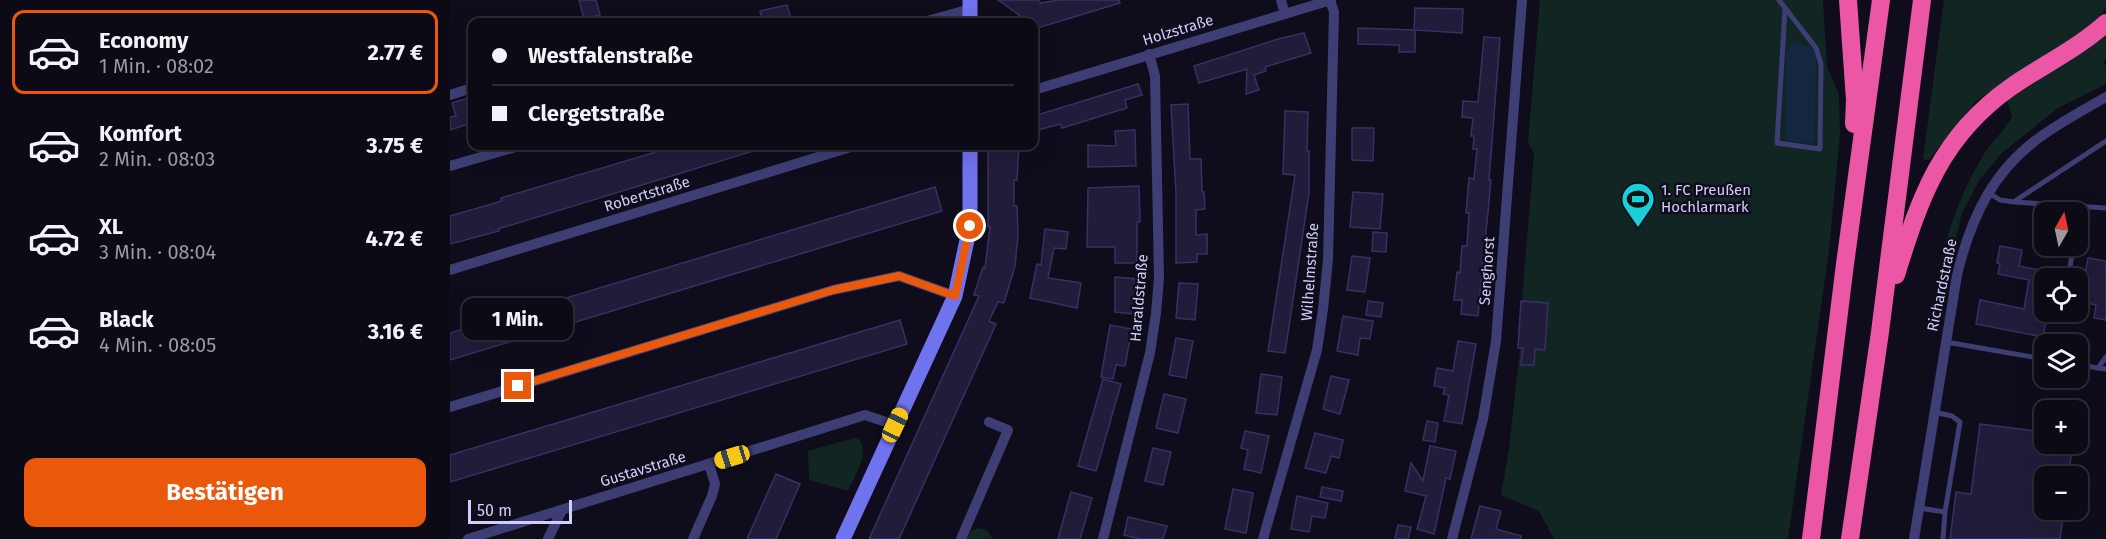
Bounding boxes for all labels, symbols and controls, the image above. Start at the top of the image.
street label: Holzstraße [1141,11,1215,49]
icon: car [27,25,81,79]
text: Economy [99,27,188,54]
text: 2.77 € [368,39,423,66]
text: Westfalenstraße [528,42,693,69]
text: 1 Min. · 08:02 [99,54,214,78]
text: Clergetstraße [528,100,665,127]
icon: car [27,118,81,172]
text: Komfort [99,120,182,147]
text: 3.75 € [366,132,423,159]
text: 2 Min. · 08:03 [99,147,215,171]
street label: Robertstraße [602,172,692,216]
sports icon: 1. FC Preußen Hochlarmark [1620,181,1656,228]
place label: 1. FC Preußen Hochlarmark [1661,181,1751,216]
north arrow [2034,202,2088,256]
map controls [2034,202,2088,520]
icon: car [27,211,81,265]
route start [956,212,983,239]
text: XL [99,213,123,240]
street label: Wilhelmstraße [1298,222,1322,322]
text: 4.72 € [366,225,423,252]
street label: Senghorst [1476,236,1498,306]
street label: Richardstraße [1923,237,1961,333]
text: 3 Min. · 08:04 [99,240,216,264]
street label: Haraldstraße [1126,253,1152,343]
button: locate [2034,268,2088,322]
callout: 1 Min. [463,299,574,341]
icon: car [27,304,81,358]
text: Black [99,306,154,333]
text: 1 Min. [492,307,543,331]
text: 3.16 € [368,318,423,345]
text: 4 Min. · 08:05 [99,333,216,357]
button: layers [2034,334,2088,388]
route end [504,372,531,399]
button: + [2034,400,2088,454]
car [879,405,911,445]
car [712,443,752,471]
street label: Gustavstraße [598,447,688,491]
button: Bestätigen [24,458,426,527]
button: − [2034,466,2088,520]
scale bar [468,497,572,524]
text: 50 m [477,501,512,520]

